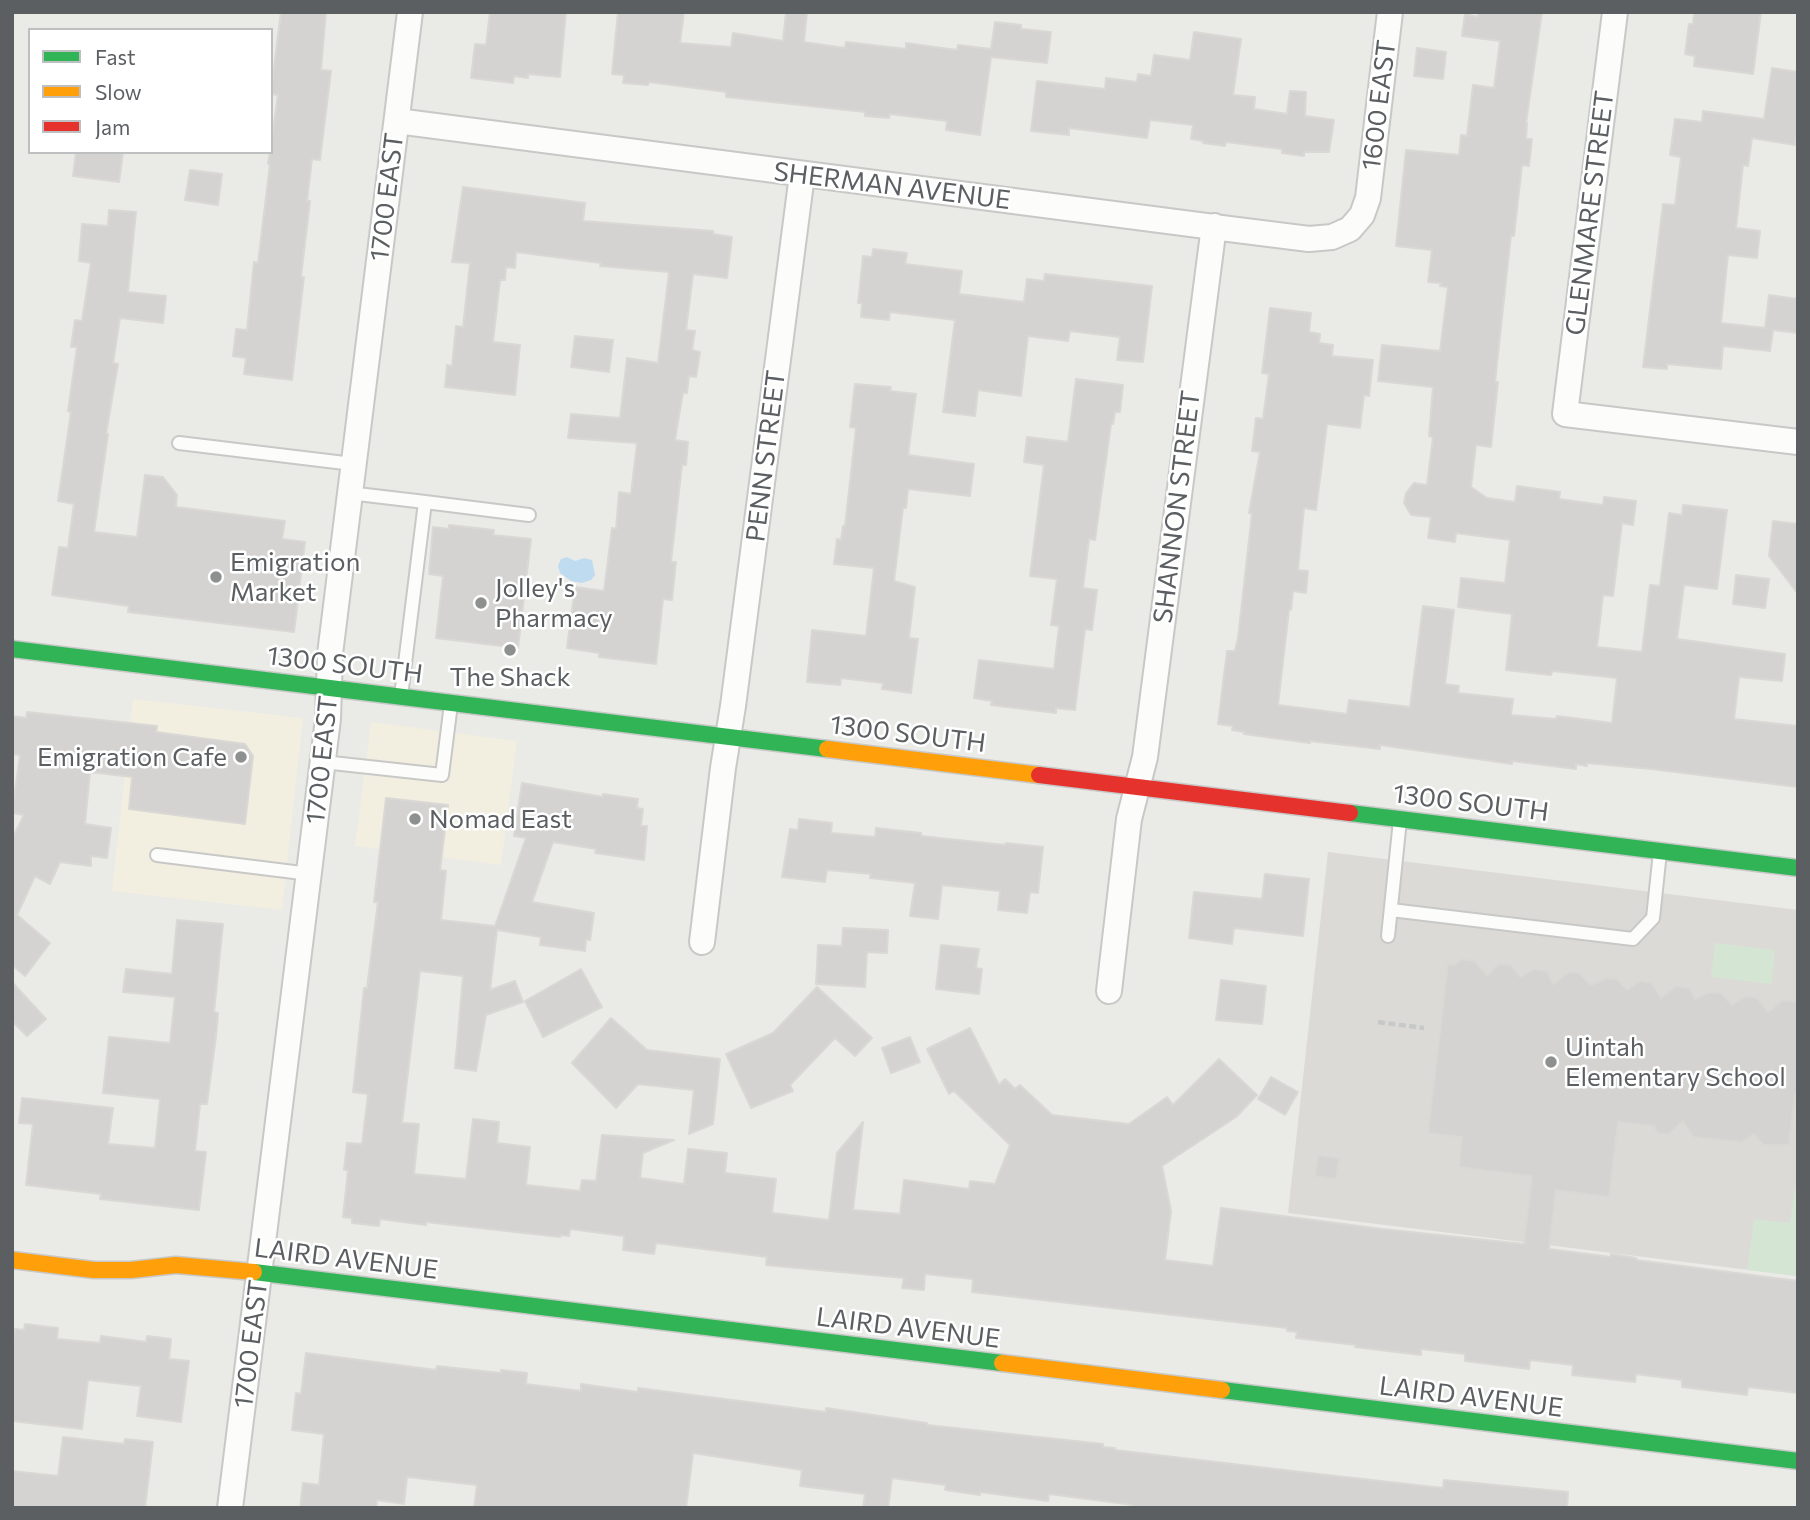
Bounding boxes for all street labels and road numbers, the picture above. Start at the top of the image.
street label: 1600 EAST [1356,38,1402,172]
street label: GLENMARE STREET [1560,89,1620,337]
street label: 1700 EAST [364,131,410,263]
street label: SHERMAN AVENUE [772,156,1012,216]
street label: PENN STREET [740,369,792,543]
street label: SHANNON STREET [1147,389,1207,625]
street label: 1300 SOUTH [265,640,425,690]
street label: 1700 EAST [300,694,344,826]
street label: 1300 SOUTH [828,709,988,759]
street label: 1300 SOUTH [1391,778,1551,828]
street label: LAIRD AVENUE [252,1232,440,1286]
street label: 1700 EAST [228,1278,274,1410]
street label: LAIRD AVENUE [814,1301,1002,1355]
street label: LAIRD AVENUE [1377,1370,1565,1424]

